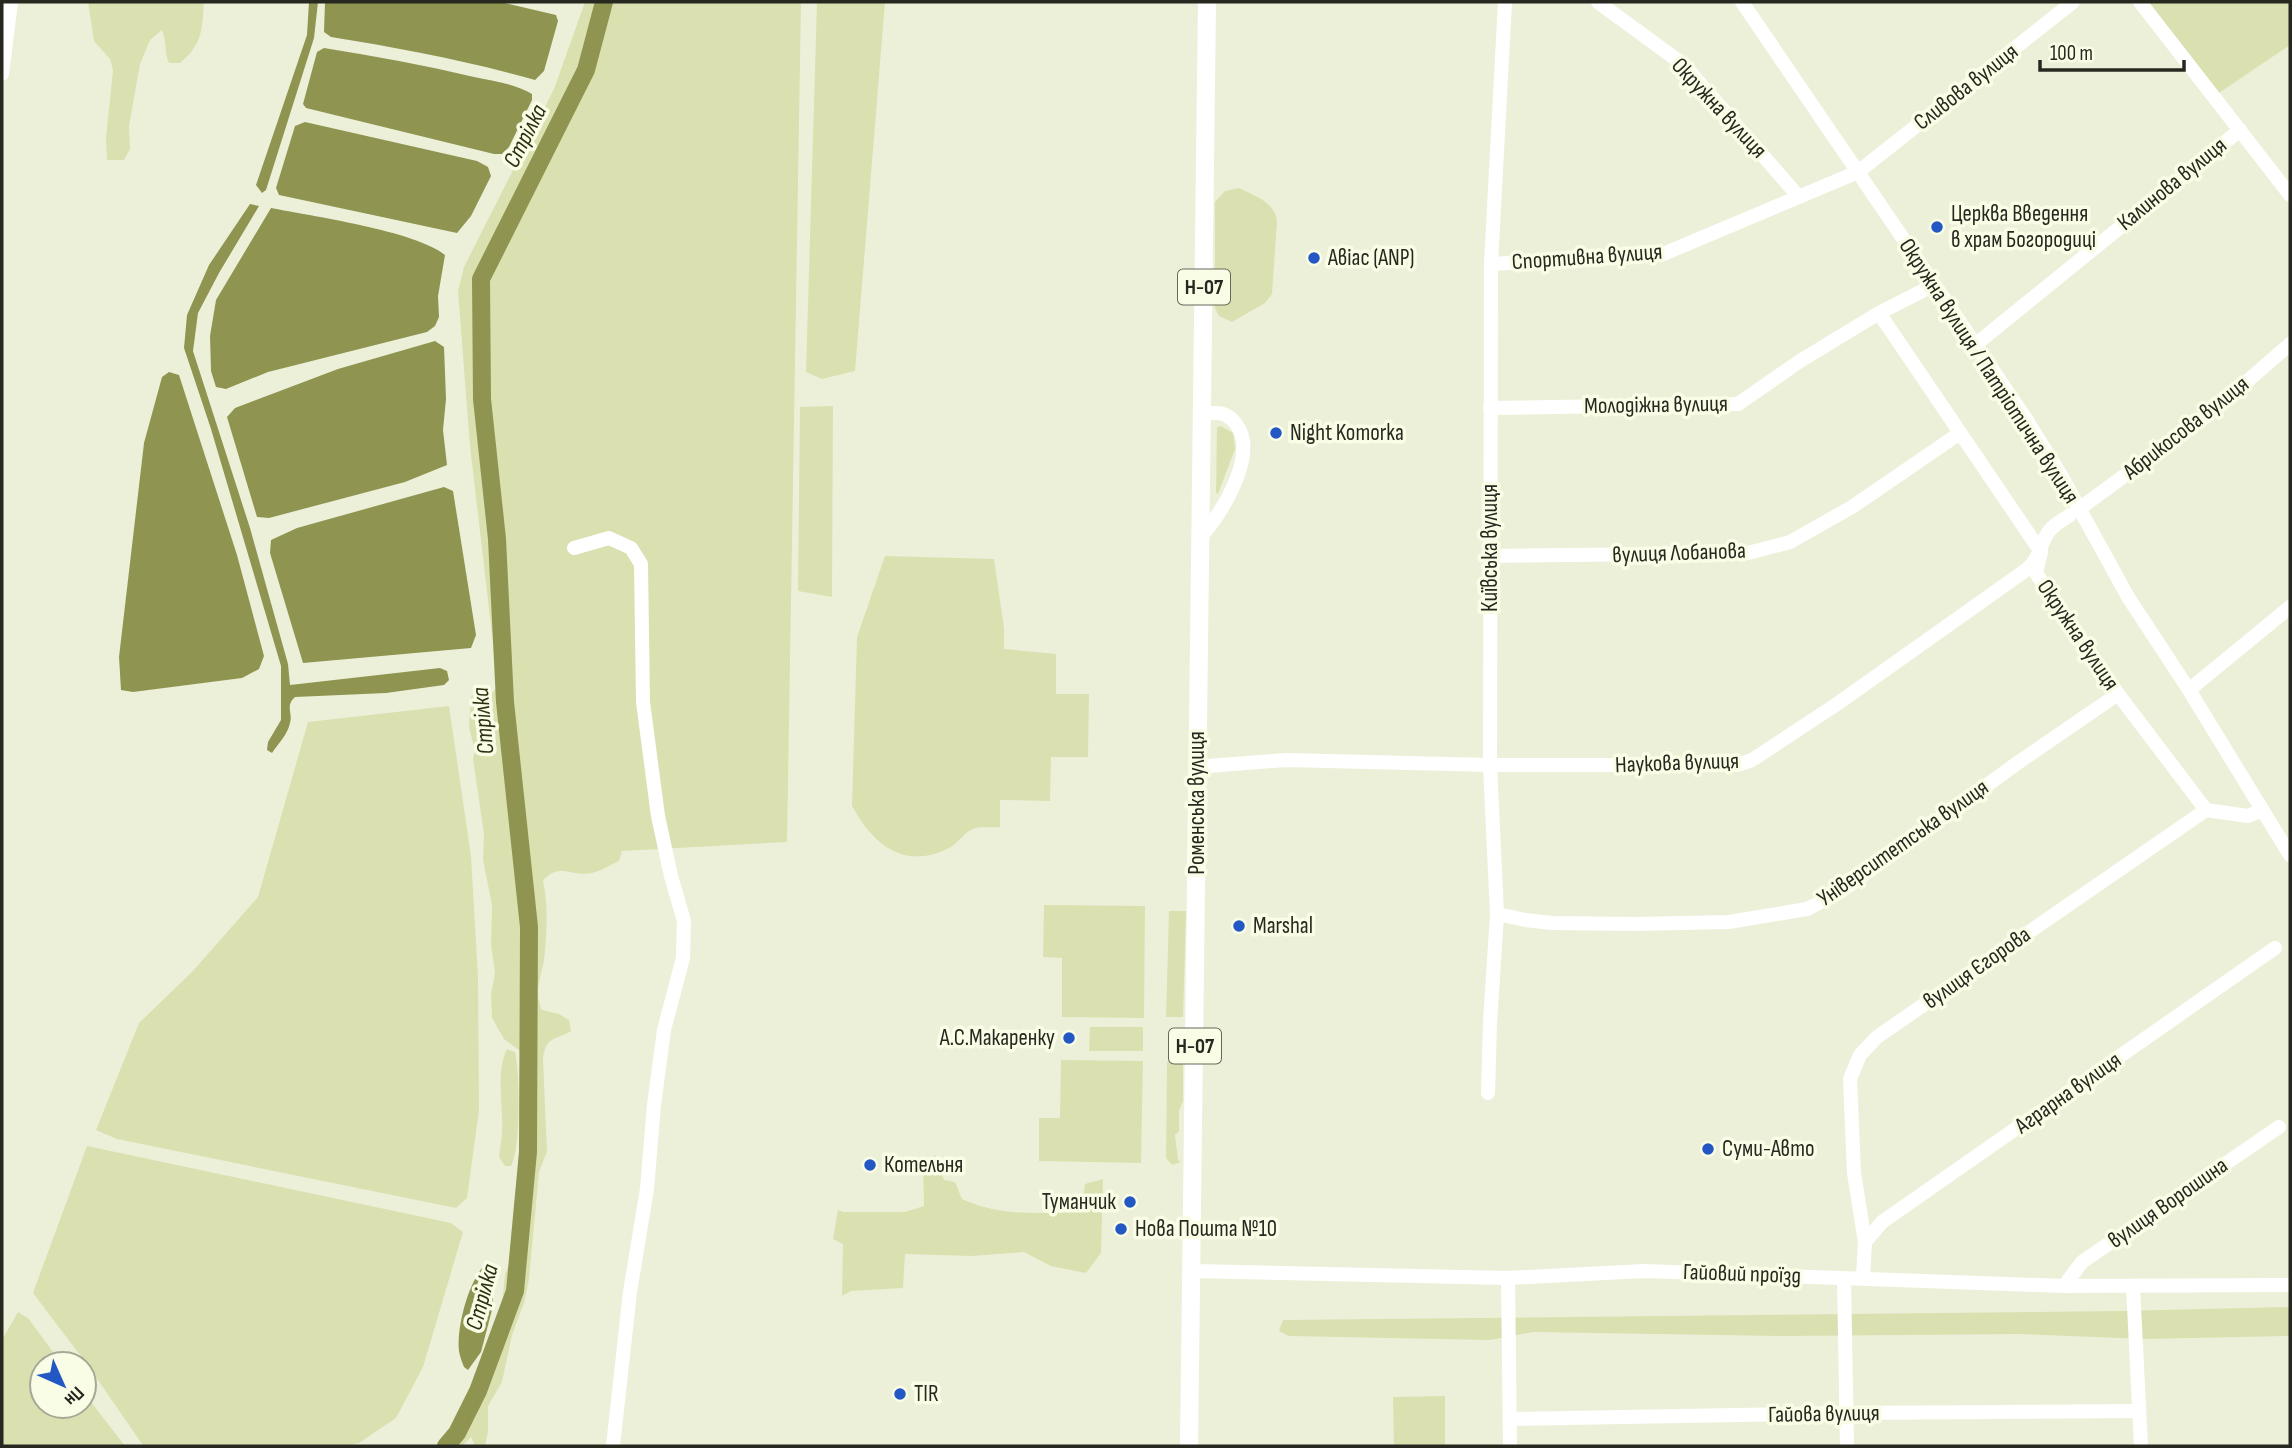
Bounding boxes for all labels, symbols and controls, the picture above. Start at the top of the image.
scale bar [2040,28,2184,72]
street label: Сливова вулиця [1908,38,2024,136]
text: 100 m [2050,41,2093,66]
street label: Окружна вулиця [1665,52,1773,164]
water label: Стрілка [497,99,553,173]
street label: Калинова вулиця [2112,131,2232,237]
place label: Церква Введення в храм Богородиці [1951,200,2096,254]
marker: Церква Введення в храм Богородиці [1929,219,1945,235]
street label: Окружна вулиця / Патріотична вулиця [1893,233,2085,509]
street label: Спортивна вулиця [1511,238,1663,276]
place label: Авіас (ANP) [1327,244,1414,272]
marker: Авіас (ANP) [1306,250,1322,266]
road number: Н-07 [1178,270,1230,304]
street label: Абрикосова вулиця [2117,370,2254,486]
street label: Молодіжна вулиця [1584,390,1728,420]
place label: Night Komorka [1290,419,1404,447]
marker: Night Komorka [1268,425,1284,441]
street label: Київська вулиця [1476,484,1504,612]
street label: вулиця Лобанова [1612,537,1746,569]
street label: Окружна вулиця [2031,574,2125,696]
water label: Стрілка [466,686,500,756]
street label: Роменська вулиця [1183,731,1211,875]
street label: Наукова вулиця [1615,747,1739,779]
street label: Університетська вулиця [1812,773,1994,913]
place label: Marshal [1253,912,1313,940]
marker: Marshal [1231,918,1247,934]
street label: вулиця Єгорова [1918,921,2036,1015]
place label: А.С.Макаренку [939,1024,1055,1052]
road number: Н-07 [1169,1028,1221,1064]
marker: А.С.Макаренку [1061,1030,1077,1046]
street label: Аграрна вулиця [2009,1046,2127,1140]
place label: Суми-Авто [1722,1135,1814,1163]
marker: Суми-Авто [1700,1141,1716,1157]
place label: Котельня [884,1151,963,1179]
street label: вулиця Ворошина [2103,1151,2233,1255]
marker: Котельня [862,1157,878,1173]
place label: Туманчик [1042,1188,1116,1216]
marker: Туманчик [1122,1194,1138,1210]
place label: Нова Пошта №10 [1135,1215,1277,1243]
marker: Нова Пошта №10 [1113,1221,1129,1237]
street label: Гайовий проїзд [1682,1258,1802,1290]
water label: Стрілка [459,1261,505,1333]
north arrow [28,1350,98,1420]
place label: TIR [914,1380,939,1408]
text: Пн [59,1381,89,1411]
marker: TIR [892,1386,908,1402]
street label: Гайова вулиця [1768,1399,1880,1429]

